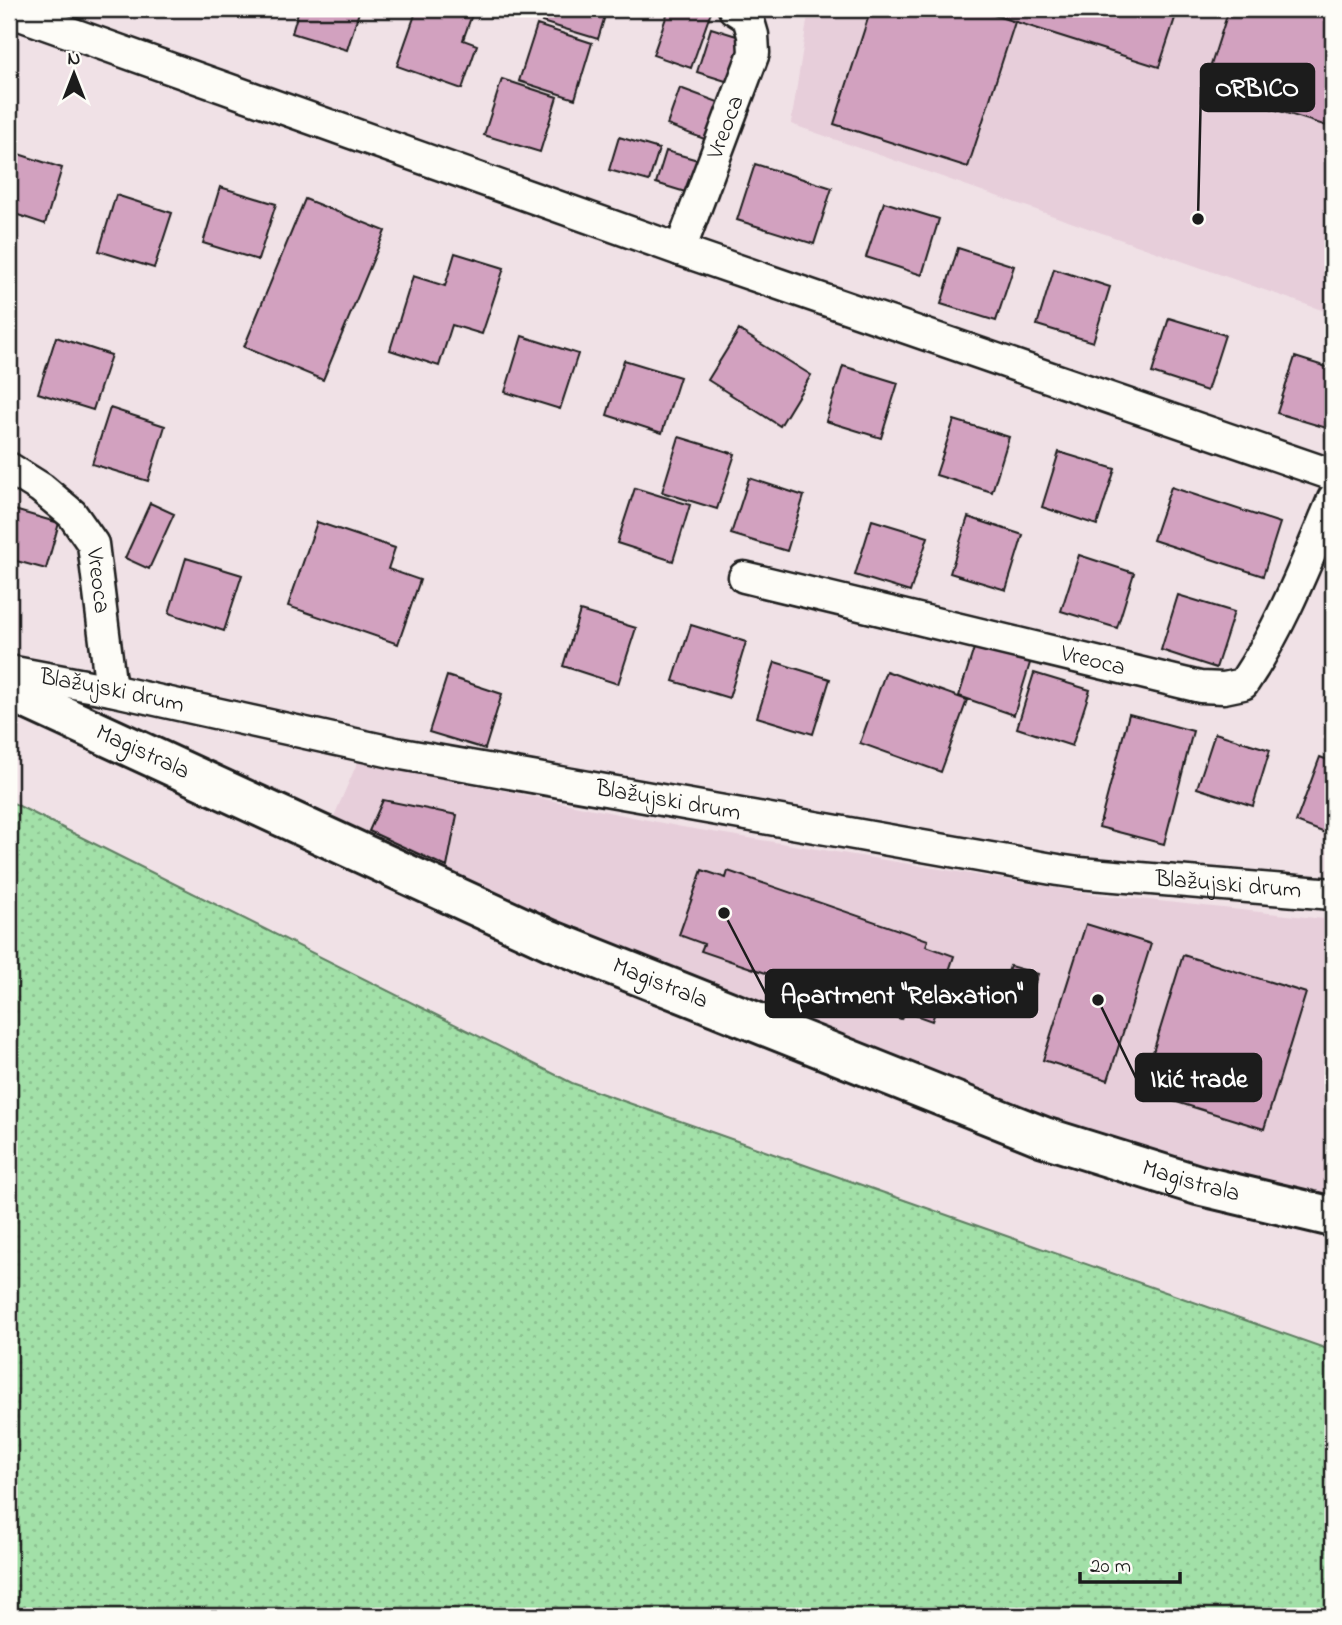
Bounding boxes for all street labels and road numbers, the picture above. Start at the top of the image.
street label: Vreoca [698,91,754,165]
street label: Vreoca [76,545,119,616]
street label: Vreoca [1056,636,1129,686]
street label: Blažujski drum [36,659,188,723]
street label: Magistrala [90,716,195,789]
street label: Blažujski drum [592,771,743,831]
street label: Blažujski drum [1153,862,1303,909]
street label: Magistrala [607,949,713,1019]
street label: Magistrala [1138,1151,1243,1212]

